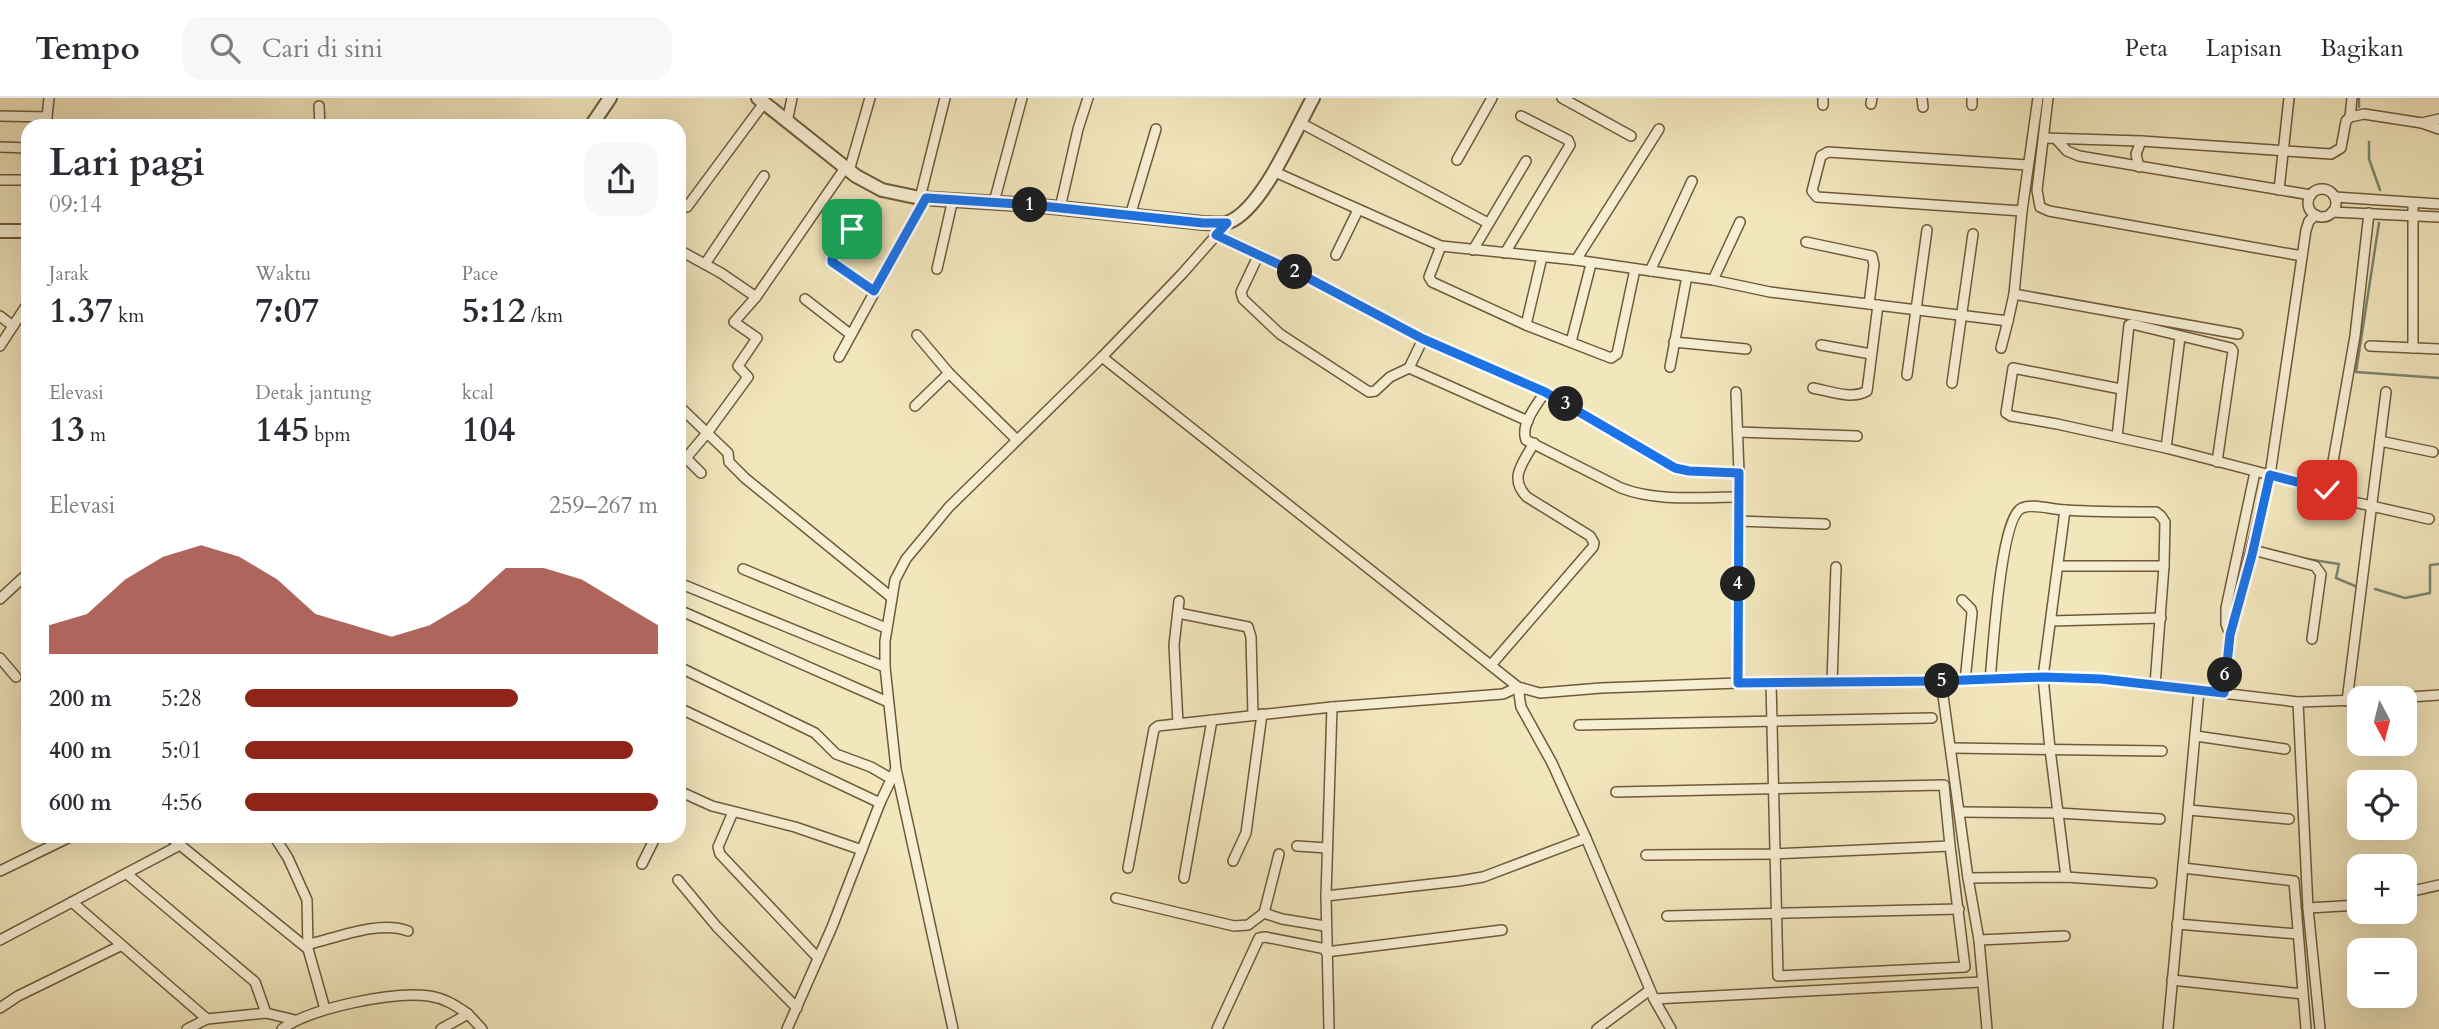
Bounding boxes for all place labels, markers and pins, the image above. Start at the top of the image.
pin: 1 [1012,188,1048,222]
pin [822,199,882,259]
pin: 2 [1278,254,1312,290]
pin: 3 [1548,386,1584,422]
pin [2297,460,2357,520]
pin: 4 [1720,566,1756,602]
pin: 6 [2208,658,2242,692]
pin: 5 [1924,664,1960,698]

